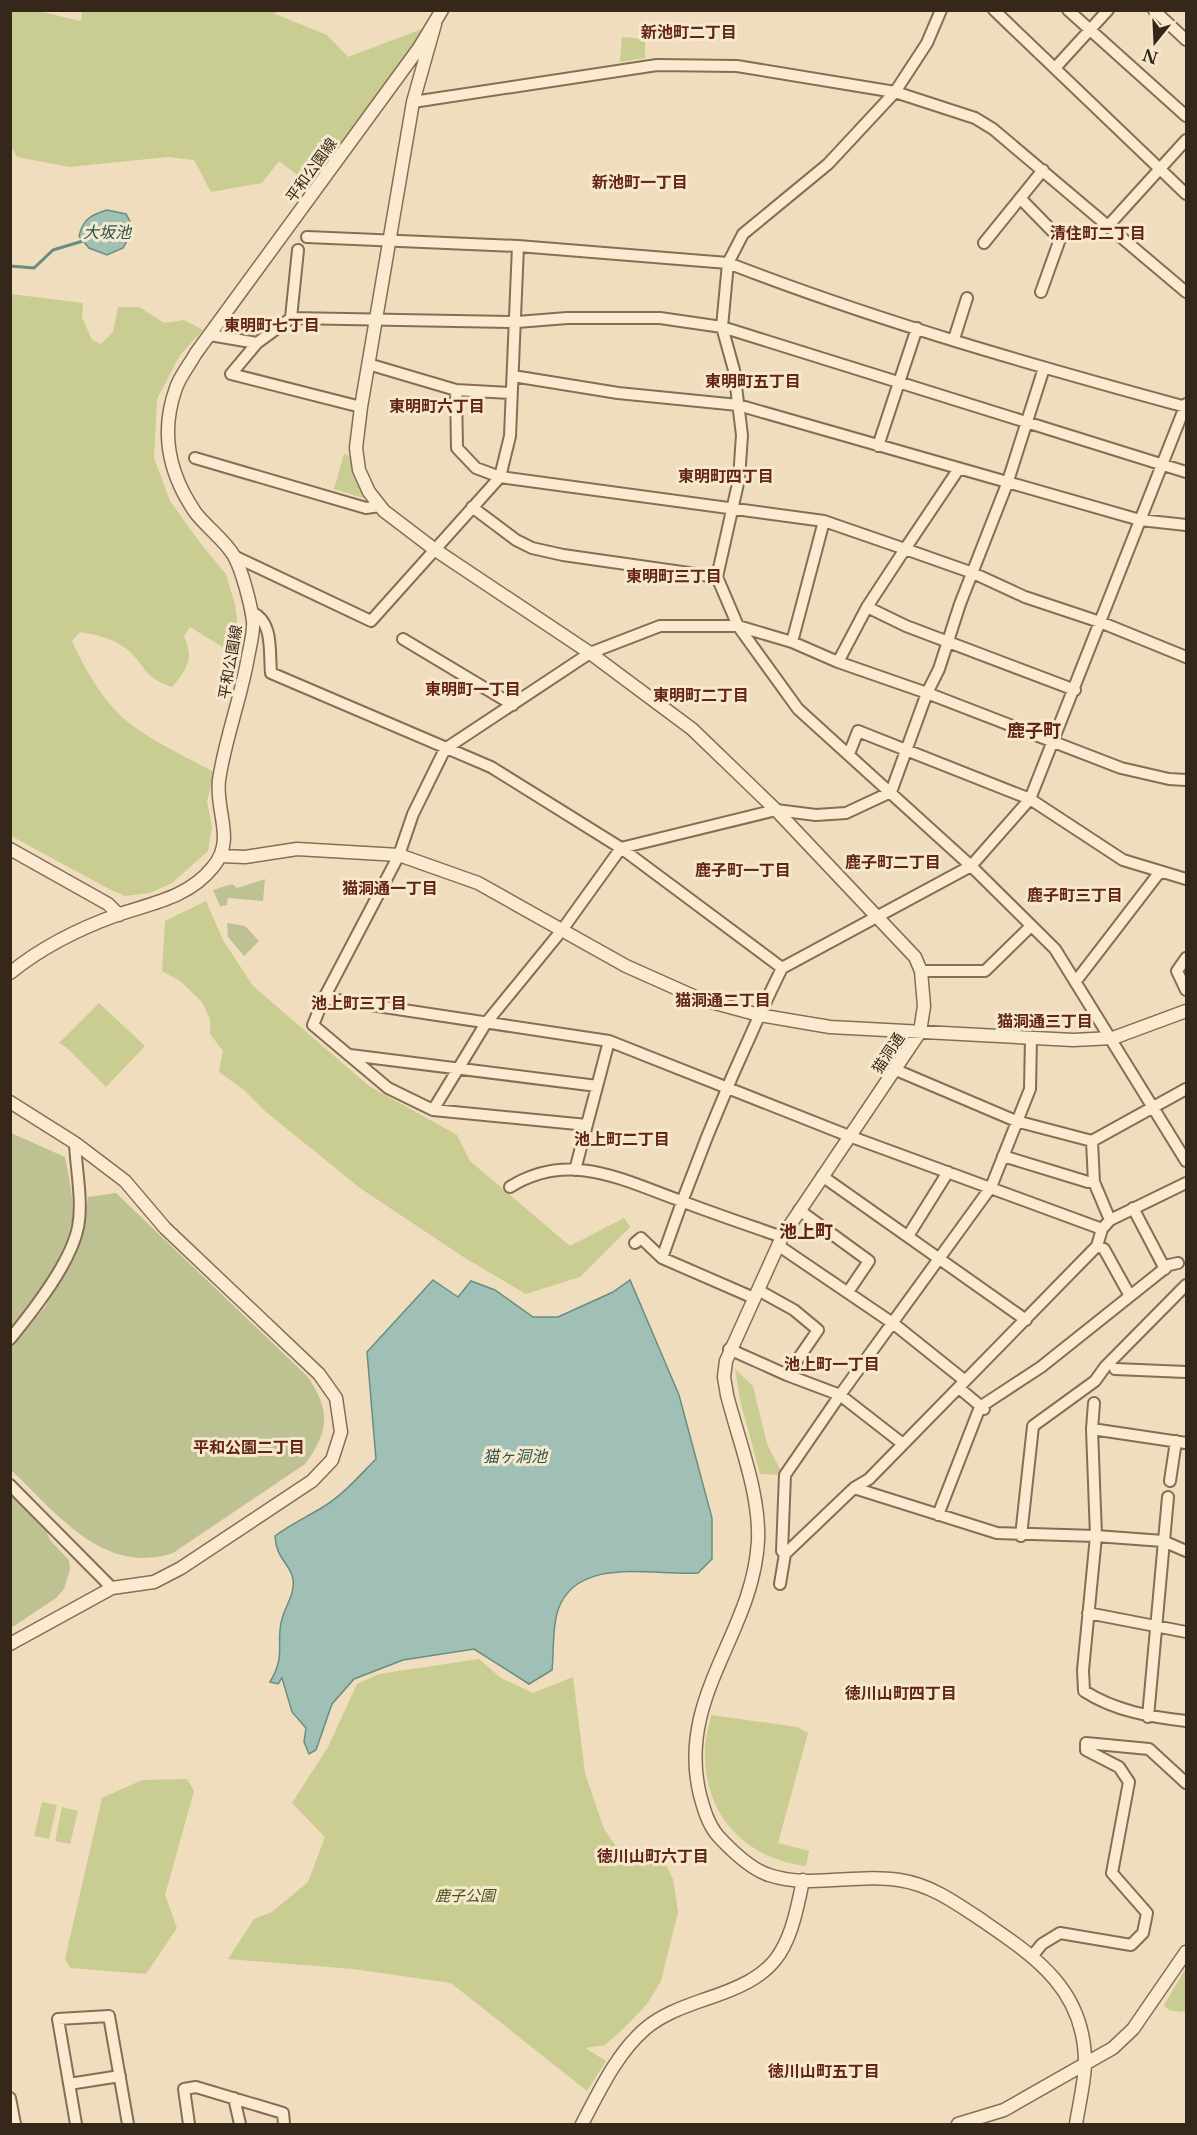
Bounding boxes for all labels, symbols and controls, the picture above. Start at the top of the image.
north arrow [1125,12,1185,72]
district label: 新池町二丁目 [641,22,737,42]
text: N [1140,44,1161,68]
street label: 平和公園線 [281,134,341,206]
district label: 新池町一丁目 [592,172,688,192]
water label: 大坂池 [83,222,133,242]
district label: 清住町二丁目 [1050,223,1146,243]
district label: 東明町七丁目 [224,315,320,335]
district label: 東明町五丁目 [705,371,801,391]
district label: 東明町六丁目 [389,396,485,416]
district label: 東明町四丁目 [678,466,774,486]
district label: 東明町三丁目 [626,566,722,586]
street label: 平和公園線 [214,623,246,701]
district label: 東明町一丁目 [425,679,521,699]
district label: 東明町二丁目 [653,685,749,705]
district label: 鹿子町 [1007,720,1061,742]
district label: 鹿子町二丁目 [845,852,941,872]
district label: 鹿子町一丁目 [695,860,791,880]
district label: 猫洞通一丁目 [342,878,438,898]
district label: 鹿子町三丁目 [1027,885,1123,905]
district label: 猫洞通二丁目 [675,990,771,1010]
district label: 池上町三丁目 [311,993,407,1013]
district label: 猫洞通三丁目 [997,1011,1093,1031]
street label: 猫洞通 [868,1029,908,1077]
district label: 池上町二丁目 [574,1129,670,1149]
district label: 池上町 [779,1221,833,1243]
district label: 池上町一丁目 [784,1354,880,1374]
district label: 平和公園二丁目 [193,1437,305,1457]
water label: 猫ヶ洞池 [483,1446,549,1466]
district label: 徳川山町四丁目 [845,1683,957,1703]
district label: 徳川山町六丁目 [597,1846,709,1866]
park label: 鹿子公園 [435,1886,497,1905]
district label: 徳川山町五丁目 [768,2061,880,2081]

